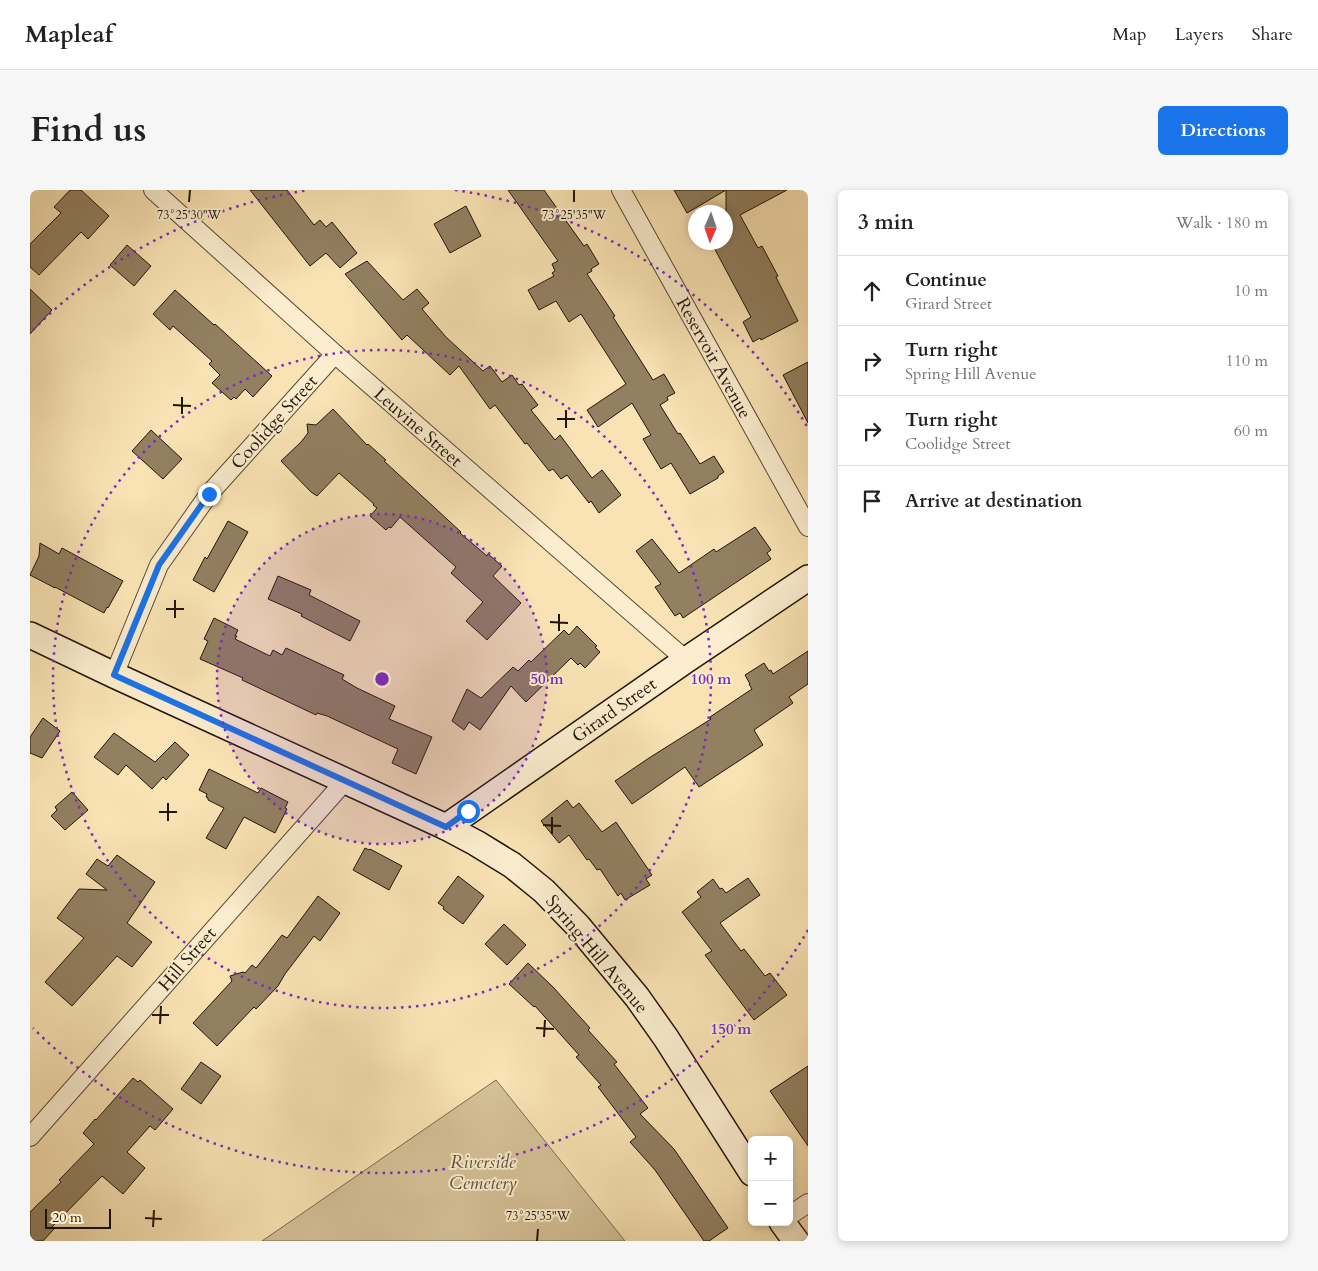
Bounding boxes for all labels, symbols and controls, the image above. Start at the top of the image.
text: Mapleaf [25,18,113,51]
text: Map [1112,22,1147,47]
text: Layers [1175,22,1224,47]
text: Share [1252,22,1293,47]
text: Find us [30,106,146,154]
button: Directions [1158,106,1288,155]
north arrow [688,205,733,250]
text: 73°25'30"W [157,207,222,223]
text: 73°25'35"W [542,207,607,223]
text: 3 min [858,208,914,237]
text: Walk · 180 m [1176,212,1268,234]
text: Continue [905,267,987,293]
icon: ahead [858,277,886,305]
text: 10 m [1234,280,1268,302]
street label: Reservoir Avenue [670,293,757,423]
text: Girard Street [905,293,992,315]
text: Turn right [905,337,997,363]
icon: right [858,347,886,375]
text: 110 m [1226,350,1268,372]
text: Spring Hill Avenue [905,363,1036,385]
street label: Coolidge Street [225,370,324,475]
street label: Leuvine Street [368,382,467,473]
text: Turn right [905,407,997,433]
icon: right [858,417,886,445]
text: 60 m [1234,420,1268,442]
text: Coolidge Street [905,433,1011,455]
route end [198,483,221,506]
icon: arrive [858,487,886,515]
text: Arrive at destination [905,488,1082,514]
text: 50 m [530,669,564,689]
text: 100 m [691,669,732,689]
centre of rings [373,670,391,688]
street label: Girard Street [567,672,662,749]
route start [457,800,480,823]
street label: Spring Hill Avenue [540,890,654,1019]
street label: Hill Street [153,922,222,997]
text: 150 m [711,1019,752,1039]
map controls [748,1136,793,1226]
button: + [748,1136,793,1181]
park label: Riverside Cemetery [449,1150,517,1196]
button: − [748,1181,793,1226]
scale bar [45,1206,111,1229]
text: 20 m [52,1208,82,1227]
text: 73°25'35"W [506,1208,571,1224]

